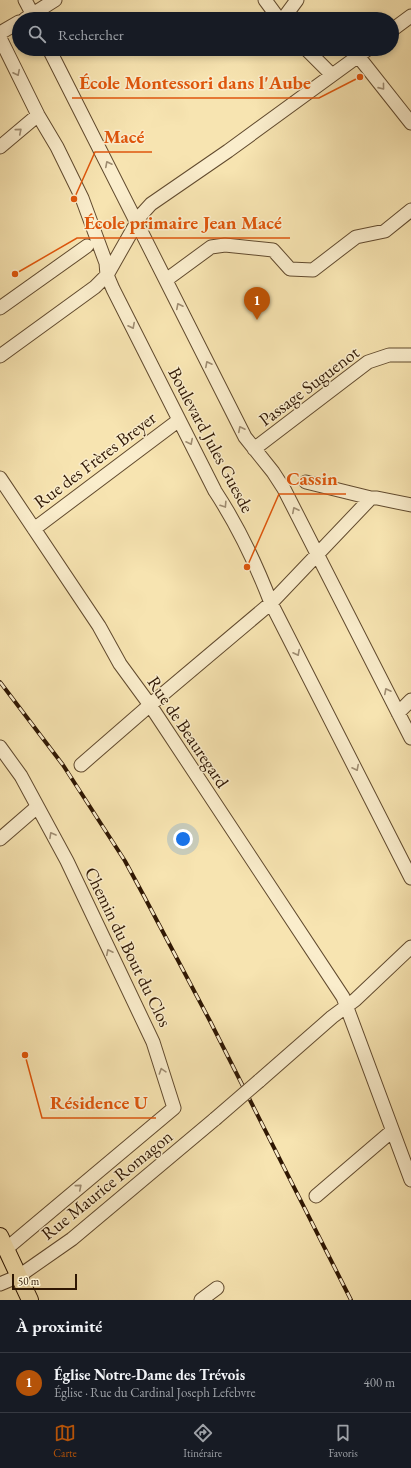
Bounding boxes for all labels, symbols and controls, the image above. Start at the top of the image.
search box [12,12,399,56]
icon: search [26,23,48,45]
text: Rechercher [58,25,124,44]
callout: École Montessori dans l'Aube [72,67,319,98]
one-way arrow [12,68,20,76]
text: École Montessori dans l'Aube [79,70,311,95]
one-way arrow [378,82,385,89]
callout: Macé [95,121,152,152]
text: Macé [103,124,145,149]
one-way arrow [14,128,22,135]
one-way arrow [105,161,112,168]
callout: École primaire Jean Macé [77,207,290,238]
text: École primaire Jean Macé [84,210,282,235]
pin: 1 [244,287,270,320]
one-way arrow [176,302,184,310]
one-way arrow [127,322,135,329]
street label: Passage Suguenot [254,340,364,431]
one-way arrow [206,361,213,368]
street label: Boulevard Jules Guesde [163,363,260,517]
street label: Rue des Frères Breyer [29,406,160,513]
one-way arrow [239,426,246,433]
one-way arrow [185,438,193,446]
callout: Cassin [279,463,346,494]
text: Cassin [286,466,338,491]
one-way arrow [219,501,227,508]
one-way arrow [293,507,300,515]
one-way arrow [292,648,300,656]
street label: Rue de Beauregard [143,671,235,793]
one-way arrow [384,688,392,695]
one-way arrow [351,764,359,772]
your location [173,829,193,849]
one-way arrow [50,832,57,839]
street label: Chemin du Bout du Clos [80,863,177,1031]
one-way arrow [106,949,114,956]
one-way arrow [158,1067,167,1074]
callout: Résidence U [42,1087,156,1118]
text: Résidence U [50,1090,148,1115]
street label: Rue Maurice Romagon [36,1124,178,1245]
one-way arrow [74,1185,82,1192]
scale bar [12,1272,77,1291]
text: 50 m [18,1274,39,1288]
text: À proximité [16,1315,102,1337]
text: Église Notre-Dame des Trévois [54,1365,245,1384]
text: 1 [26,1374,32,1391]
text: 400 m [364,1374,395,1391]
text: Église · Rue du Cardinal Joseph Lefebvre [54,1384,256,1401]
tab: Carte [53,1422,77,1460]
tab: Itinéraire [183,1422,222,1460]
tab: Favoris [328,1422,358,1460]

